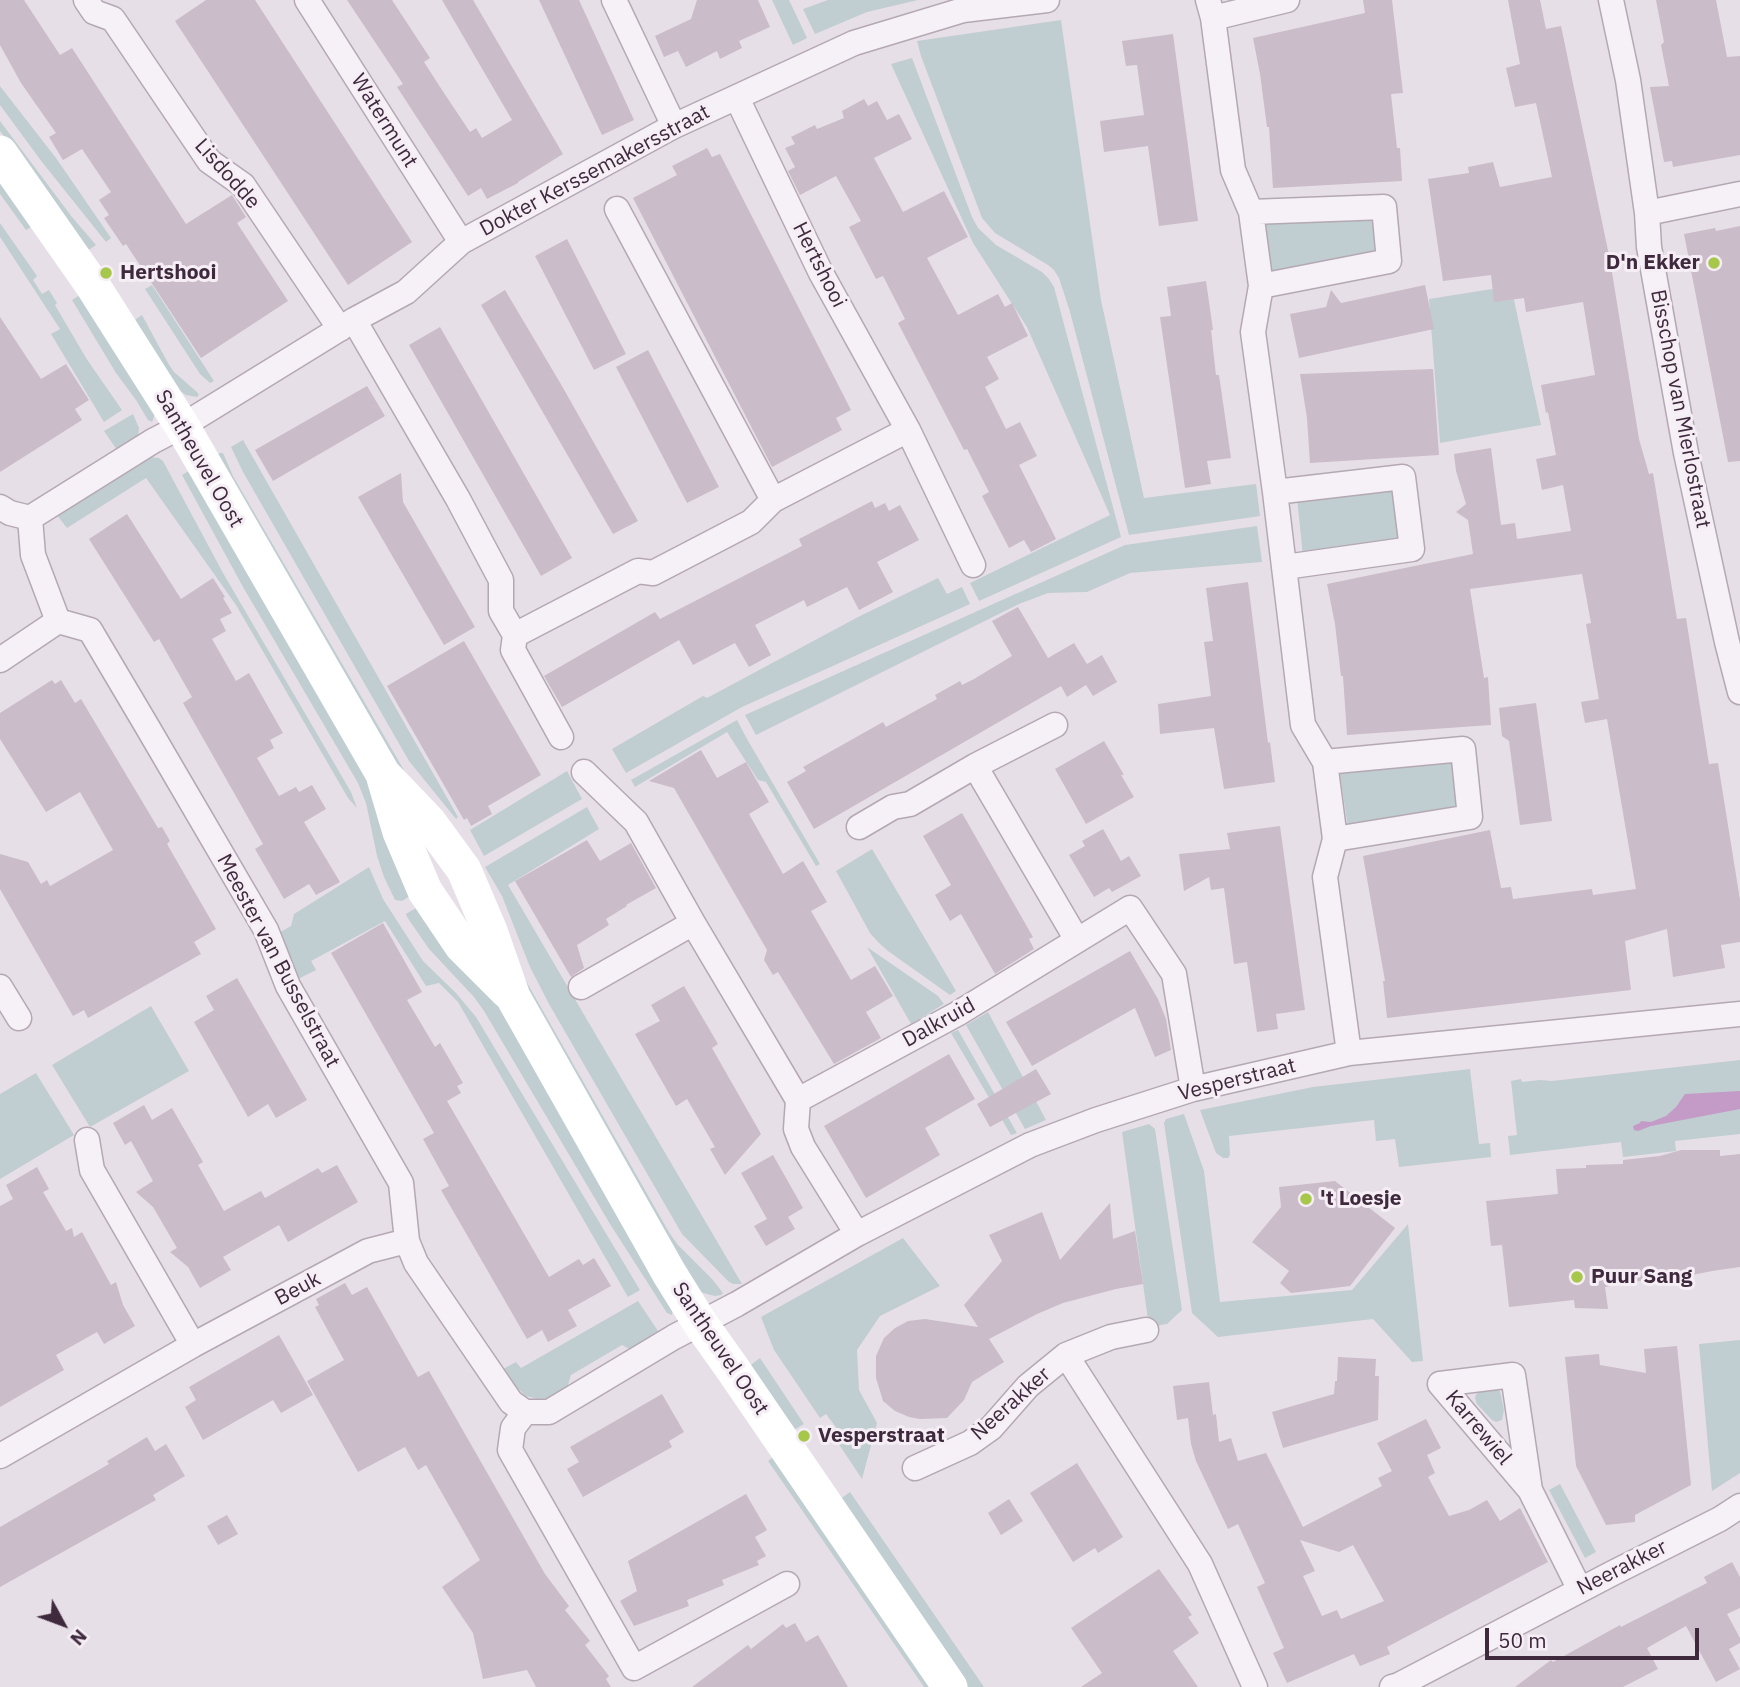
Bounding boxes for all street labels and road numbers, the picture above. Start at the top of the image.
street label: Watermunt [345,69,423,173]
street label: Dokter Kerssemakersstraat [476,100,714,242]
street label: Lisdodde [189,134,265,214]
street label: Hertshooi [787,218,851,312]
street label: Bisschop van Mierlostraat [1644,287,1716,531]
street label: Santheuvel Oost [149,386,249,532]
street label: Meester van Busselstraat [211,850,345,1072]
street label: Dalkruid [898,993,980,1053]
street label: Vesperstraat [1176,1053,1298,1107]
street label: Beuk [271,1267,325,1311]
street label: Santheuvel Oost [666,1278,774,1420]
street label: Neerakker [966,1362,1056,1446]
street label: Karrewiel [1440,1386,1516,1470]
street label: Neerakker [1573,1535,1671,1601]

